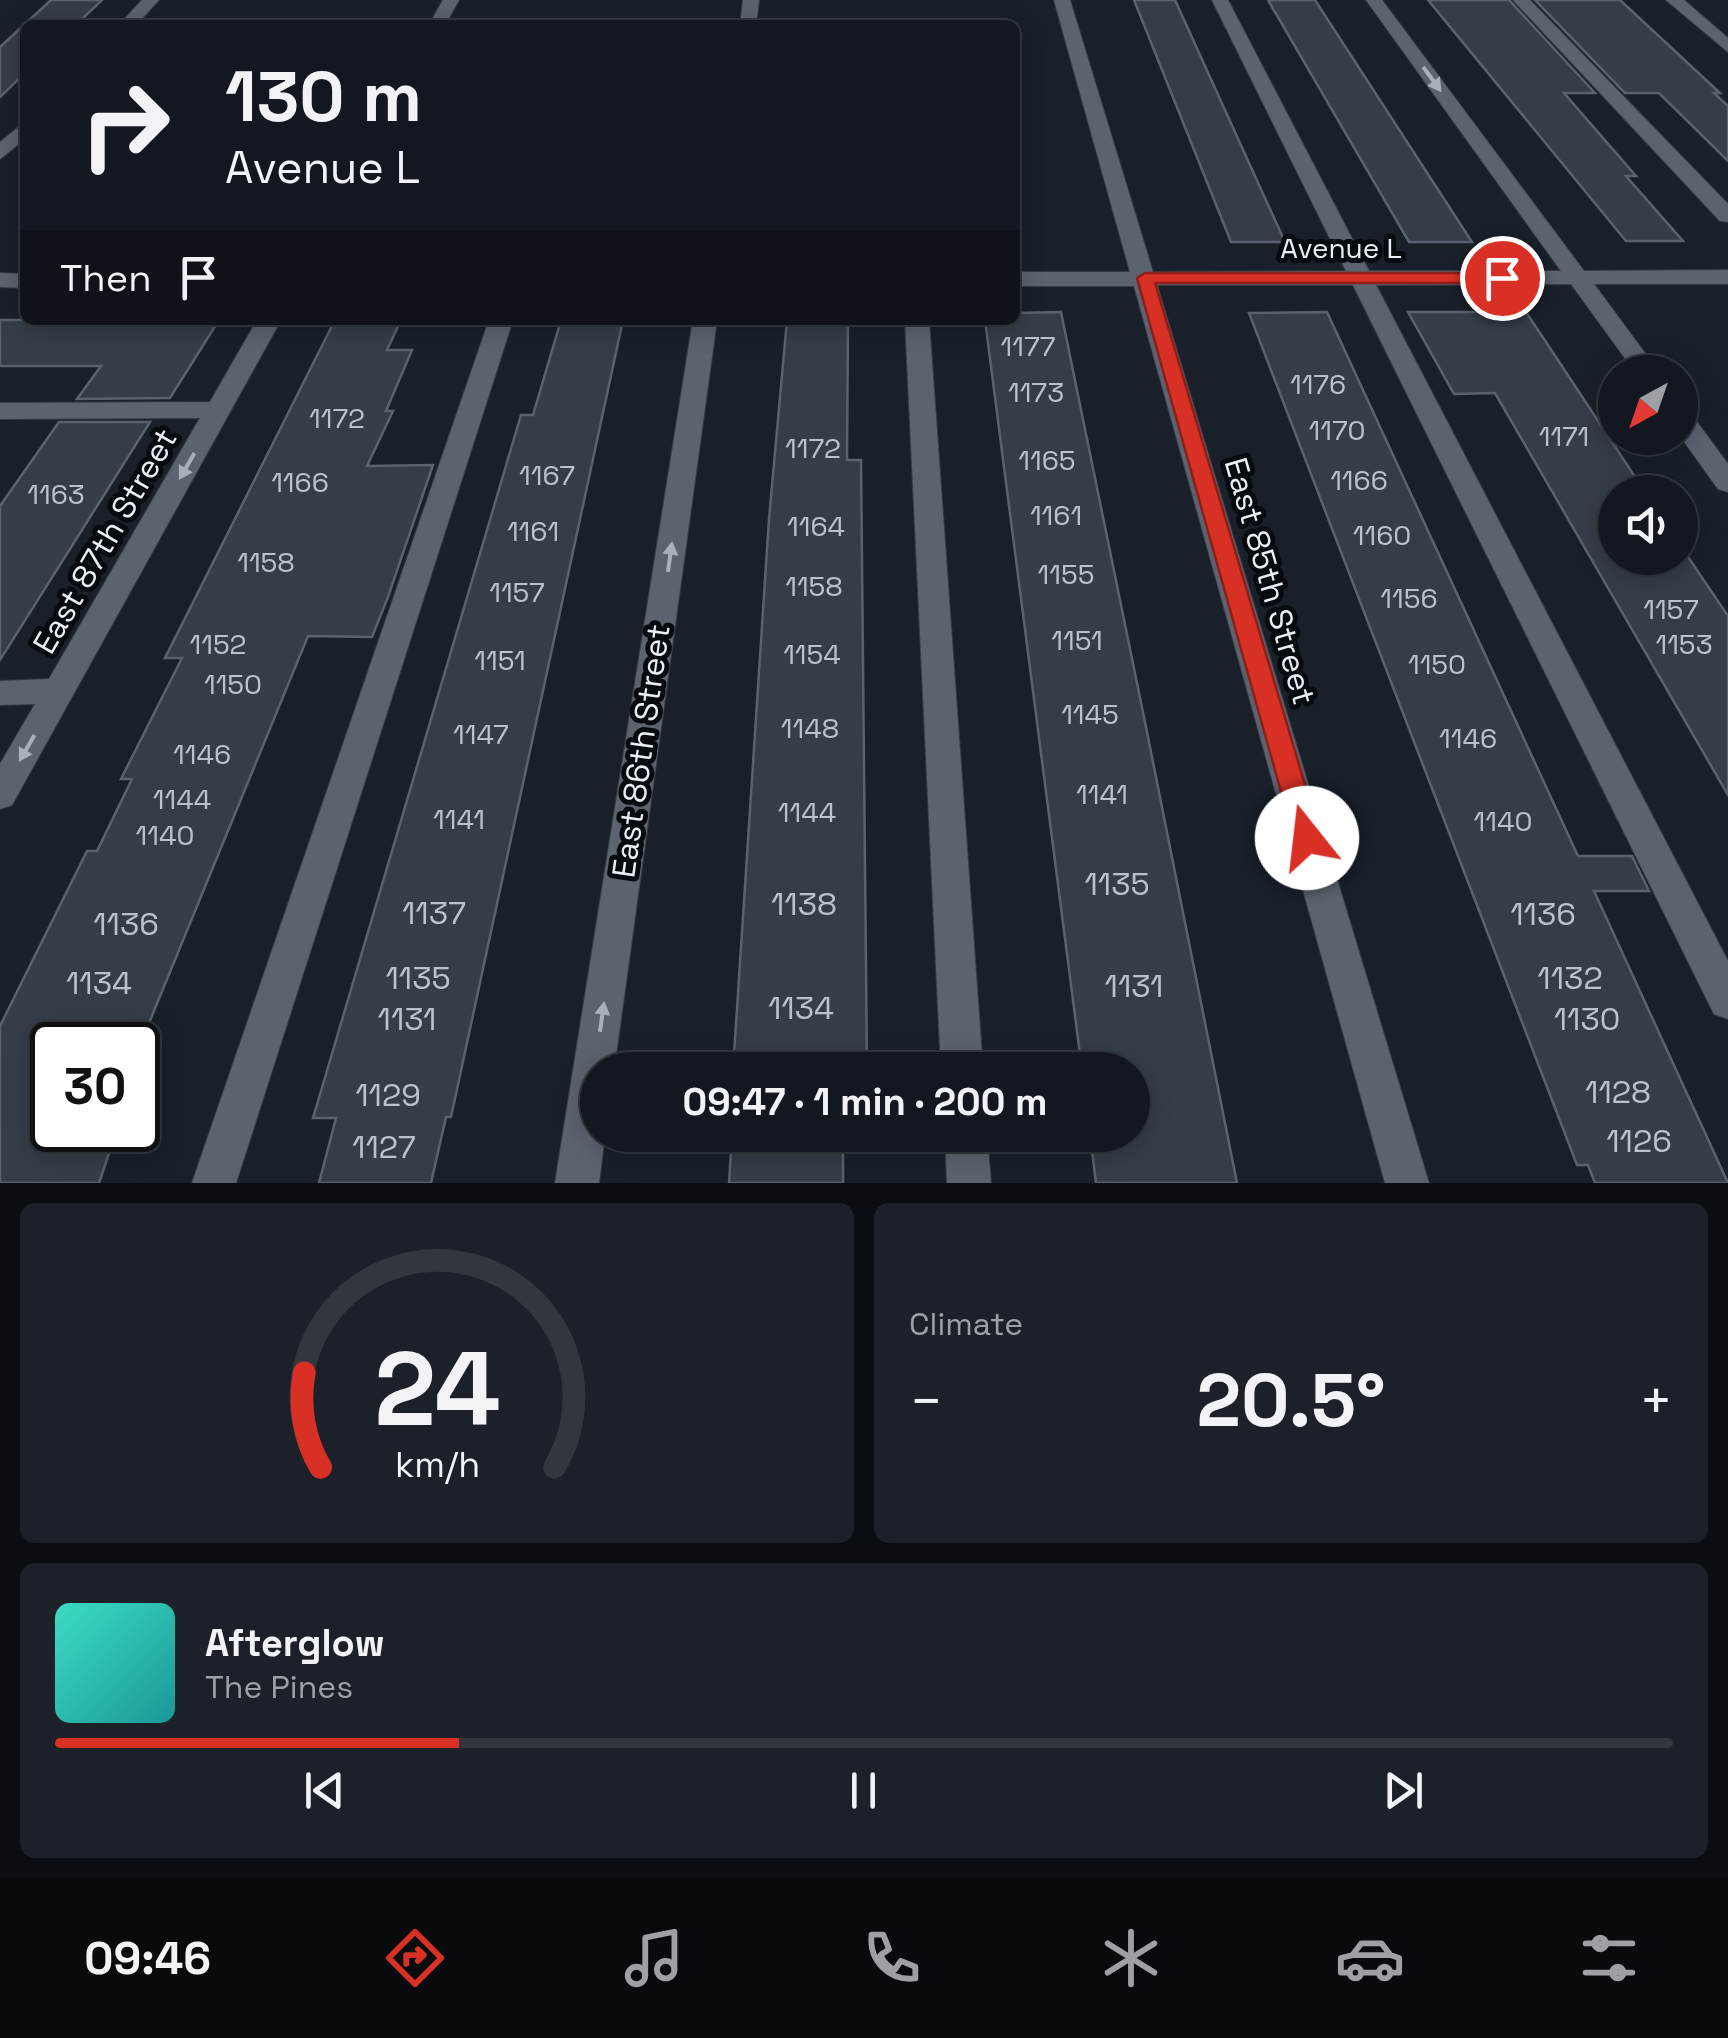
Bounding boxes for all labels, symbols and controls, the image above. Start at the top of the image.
text: 130 m [225,52,422,141]
icon: right [60,60,190,190]
one-way arrow [1422,66,1441,92]
text: Avenue L [225,139,420,196]
street label: Avenue L [1280,230,1402,266]
pin [1460,236,1545,321]
icon: arrive [171,250,226,305]
icon: arrive [1475,251,1530,306]
text: Then [60,254,151,302]
house number: 1177 [1001,328,1056,364]
north arrow [1598,355,1698,455]
map controls [1598,355,1698,575]
house number: 1176 [1290,366,1346,402]
house number: 1173 [1008,374,1064,410]
house number: 1172 [309,400,365,436]
house number: 1170 [1309,412,1365,448]
house number: 1171 [1539,418,1589,454]
street label: East 87th Street [24,421,186,661]
house number: 1172 [785,430,841,466]
house number: 1165 [1018,442,1076,478]
one-way arrow [179,452,197,480]
street label: East 85th Street [1216,453,1324,709]
house number: 1167 [519,457,575,493]
house number: 1166 [1330,462,1388,498]
house number: 1166 [271,464,329,500]
button: sound [1598,475,1698,575]
house number: 1163 [27,476,85,512]
house number: 1161 [1030,497,1082,533]
house number: 1164 [787,508,845,544]
house number: 1161 [507,513,559,549]
house number: 1160 [1353,517,1411,553]
one-way arrow [662,541,678,573]
house number: 1158 [237,544,295,580]
house number: 1155 [1038,556,1094,592]
house number: 1158 [785,568,843,604]
house number: 1157 [489,574,545,610]
house number: 1156 [1380,580,1438,616]
house number: 1157 [1643,591,1699,627]
street label: East 86th Street [603,622,679,880]
house number: 1151 [1051,622,1103,658]
house number: 1152 [190,626,246,662]
house number: 1153 [1655,626,1713,662]
house number: 1154 [783,636,841,672]
house number: 1151 [474,642,526,678]
house number: 1150 [1408,646,1466,682]
house number: 1150 [204,666,262,702]
house number: 1145 [1061,696,1119,732]
house number: 1148 [781,710,839,746]
house number: 1147 [453,716,509,752]
house number: 1146 [1439,720,1497,756]
one-way arrow [18,734,35,763]
house number: 1146 [173,736,231,772]
house number: 1141 [1076,776,1128,812]
house number: 1144 [153,781,211,817]
position arrow [1255,786,1359,890]
house number: 1144 [778,794,836,830]
house number: 1141 [433,801,485,837]
house number: 1140 [1474,803,1532,839]
house number: 1140 [136,817,194,853]
house number: 1135 [1084,864,1150,904]
house number: 1138 [771,884,837,924]
house number: 1137 [402,893,466,933]
house number: 1136 [1510,894,1576,934]
house number: 1136 [93,904,159,944]
house number: 1135 [385,958,451,998]
house number: 1132 [1537,958,1603,998]
house number: 1134 [66,963,132,1003]
house number: 1131 [1105,966,1164,1006]
house number: 1134 [768,988,834,1028]
house number: 1131 [378,999,437,1039]
house number: 1130 [1554,999,1620,1039]
one-way arrow [594,1001,610,1033]
speed limit sign: 30 [30,1022,160,1152]
house number: 1128 [1585,1072,1651,1112]
house number: 1129 [355,1075,421,1115]
text: 09:47 · 1 min · 200 m [683,1078,1047,1126]
house number: 1126 [1606,1121,1672,1161]
house number: 1127 [352,1127,416,1167]
text: Climate [909,1304,1023,1344]
text: 24 [374,1323,500,1455]
text: 20.5° [1196,1352,1386,1448]
text: − [909,1366,943,1436]
text: + [1639,1366,1673,1436]
text: km/h [394,1442,480,1487]
text: Afterglow [205,1619,385,1667]
text: The Pines [205,1667,353,1707]
icon: previous [297,1763,352,1818]
icon: pause [836,1763,891,1818]
icon: next [1376,1763,1431,1818]
icon: directions [380,1923,450,1993]
icon: music [619,1923,689,1993]
icon: phone [857,1923,927,1993]
icon: climate [1096,1923,1166,1993]
icon: car [1335,1923,1405,1993]
icon: filters [1574,1923,1644,1993]
text: 09:46 [84,1930,211,1987]

